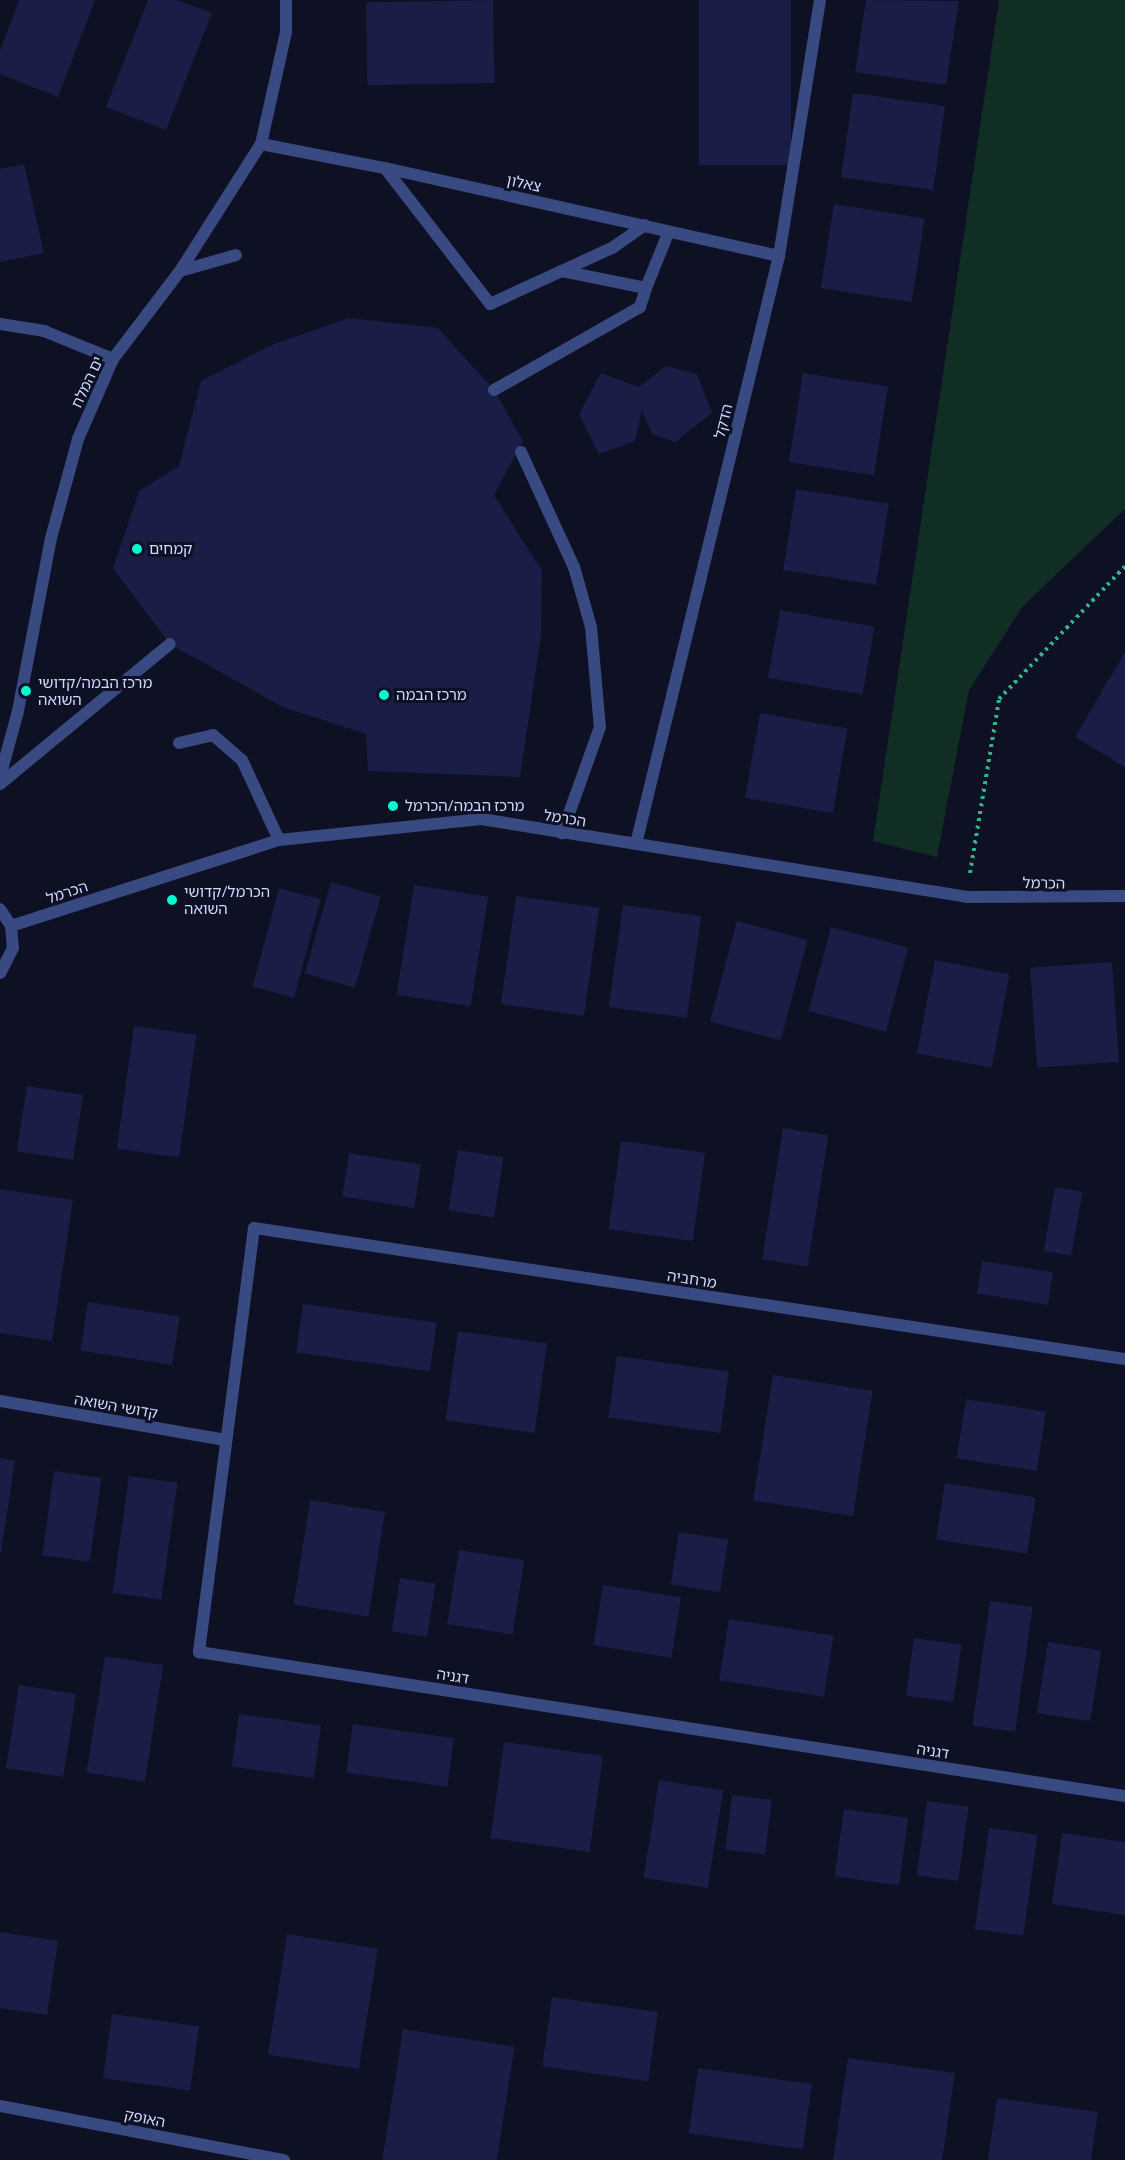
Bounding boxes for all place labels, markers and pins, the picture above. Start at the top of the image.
place label: קמחים [149,540,192,558]
marker: קמחים [130,542,144,556]
place label: מרכז הבמה/קדושי השואה [38,673,152,708]
marker: מרכז הבמה/קדושי השואה [19,684,33,698]
place label: מרכז הבמה [396,686,467,704]
marker: מרכז הבמה [377,688,391,702]
place label: מרכז הבמה/הכרמל [405,797,525,815]
marker: מרכז הבמה/הכרמל [386,799,400,813]
place label: הכרמל/קדושי השואה [184,882,270,917]
marker: הכרמל/קדושי השואה [165,893,179,907]

